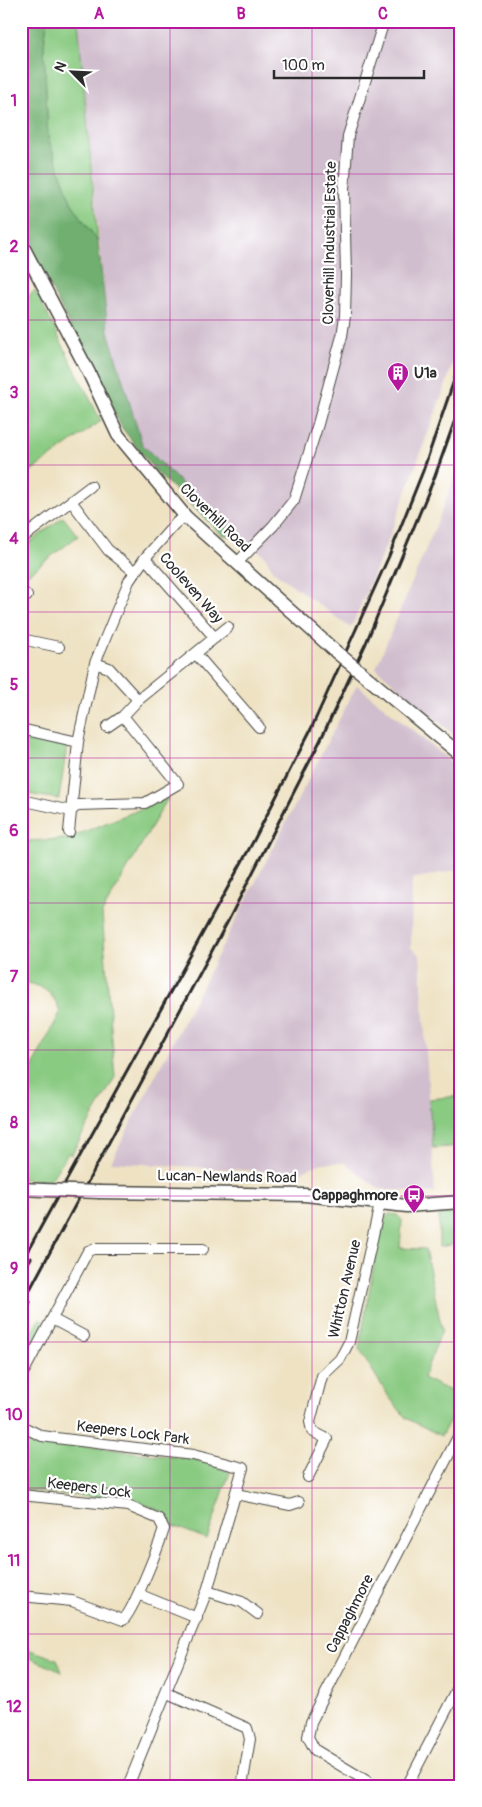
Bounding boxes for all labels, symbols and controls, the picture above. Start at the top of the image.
text: A [94,4,105,24]
text: B [236,4,246,24]
text: C [378,4,388,24]
north arrow [48,48,98,98]
scale bar [274,48,424,80]
text: 100 m [282,56,325,75]
text: N [51,59,70,75]
text: 1 [11,91,17,111]
street label: Cloverhill Industrial Estate [319,161,341,325]
text: 2 [10,237,19,257]
building icon: U1a [386,361,410,392]
place label: U1a [414,364,437,383]
text: 3 [10,383,19,403]
street label: Cloverhill Road [175,479,255,557]
text: 4 [9,529,19,549]
street label: Cooleven Way [155,549,227,628]
text: 5 [10,675,19,695]
text: 6 [9,821,19,841]
text: 7 [10,967,19,987]
text: 8 [10,1113,18,1133]
street label: Lucan-Newlands Road [157,1166,297,1188]
bus stop icon: Cappaghmore [402,1183,426,1214]
place label: Cappaghmore [312,1186,399,1205]
street label: Whitton Avenue [324,1237,366,1340]
text: 9 [10,1259,18,1279]
text: 10 [5,1405,23,1425]
street label: Keepers Lock Park [75,1417,191,1449]
street label: Keepers Lock [46,1473,133,1503]
text: 11 [8,1551,20,1571]
street label: Cappaghmore [322,1571,378,1657]
text: 12 [6,1697,22,1717]

